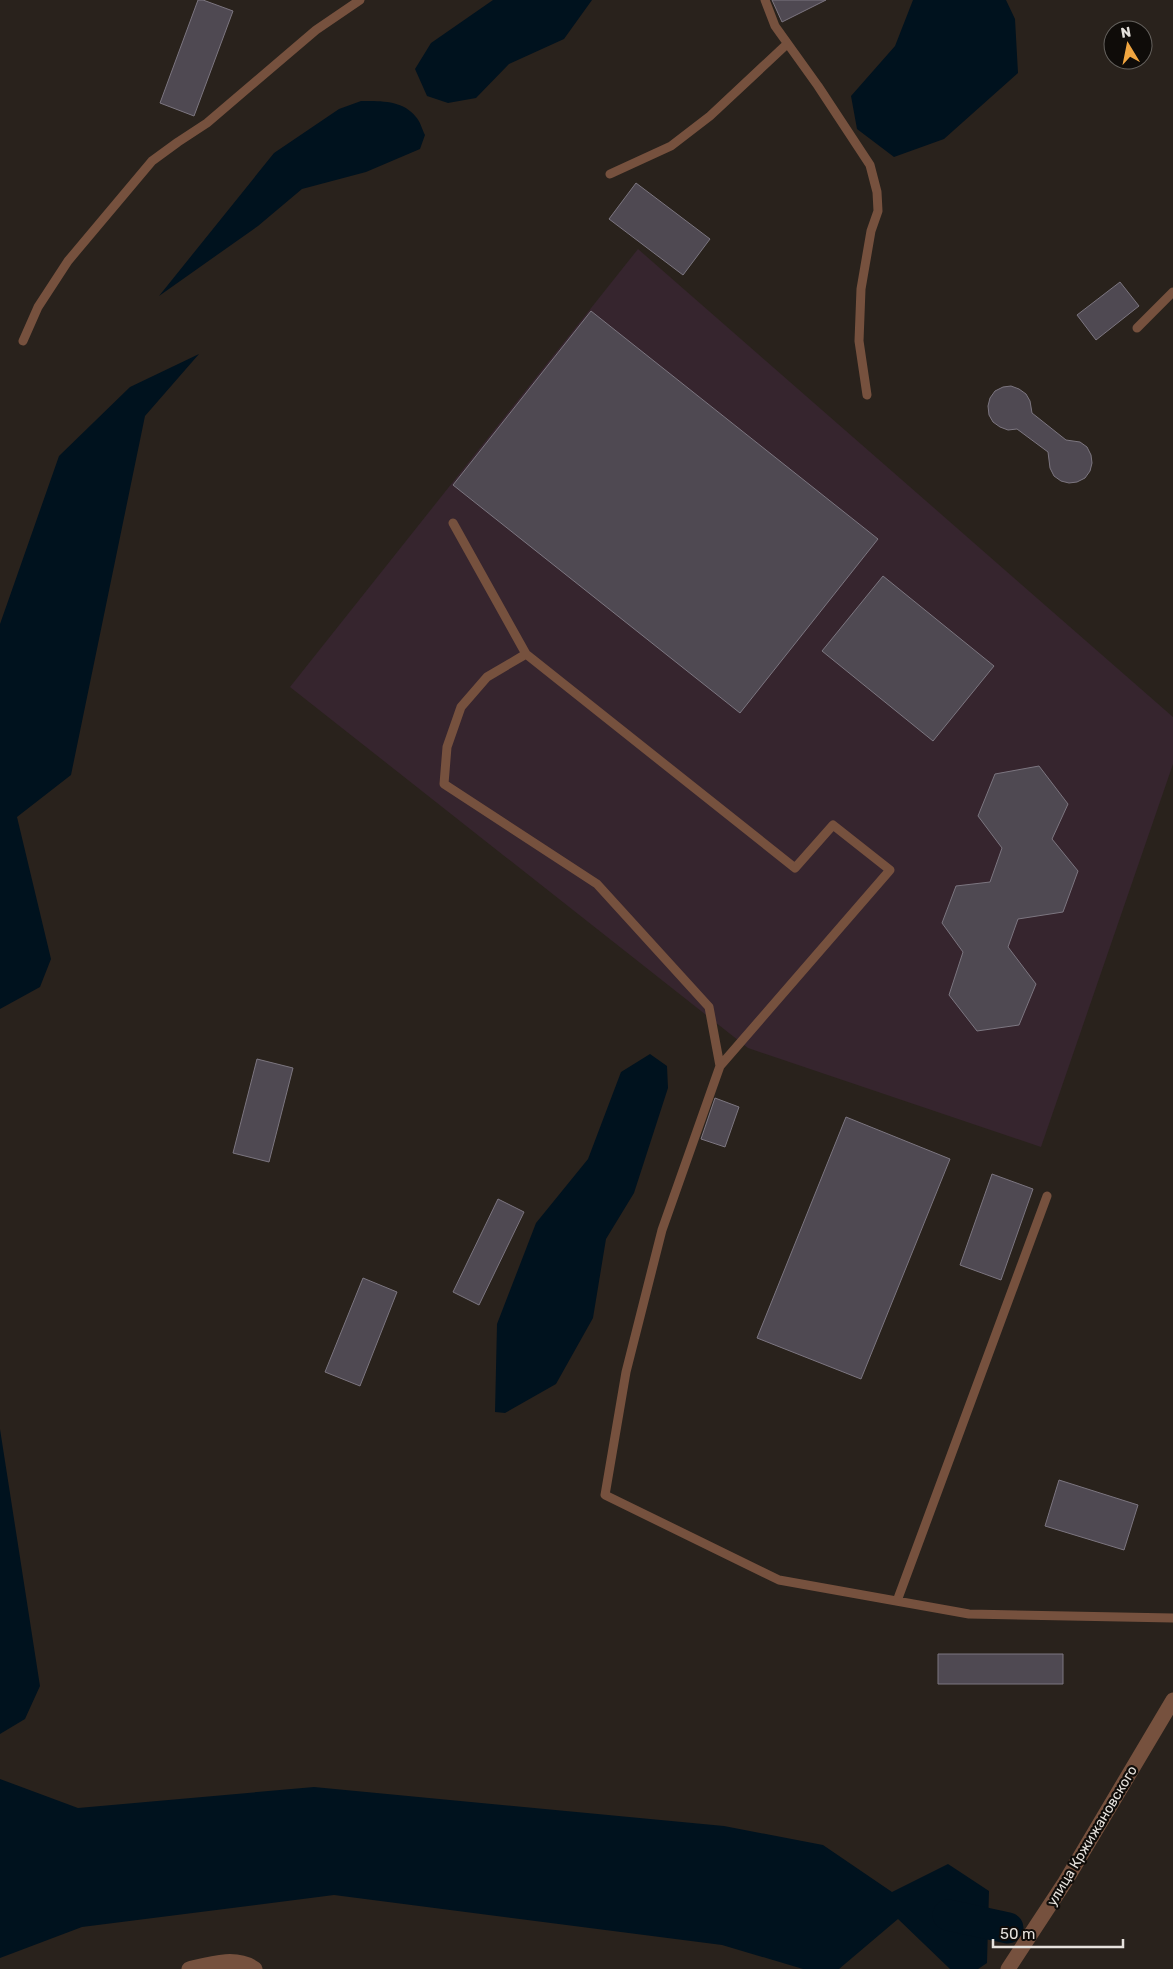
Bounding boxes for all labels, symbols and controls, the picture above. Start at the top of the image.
north arrow [1103,20,1153,70]
text: N [1119,23,1132,42]
street label: улица Кржижановского [1043,1763,1141,1909]
scale bar [993,1916,1123,1948]
text: 50 m [1000,1925,1035,1943]

